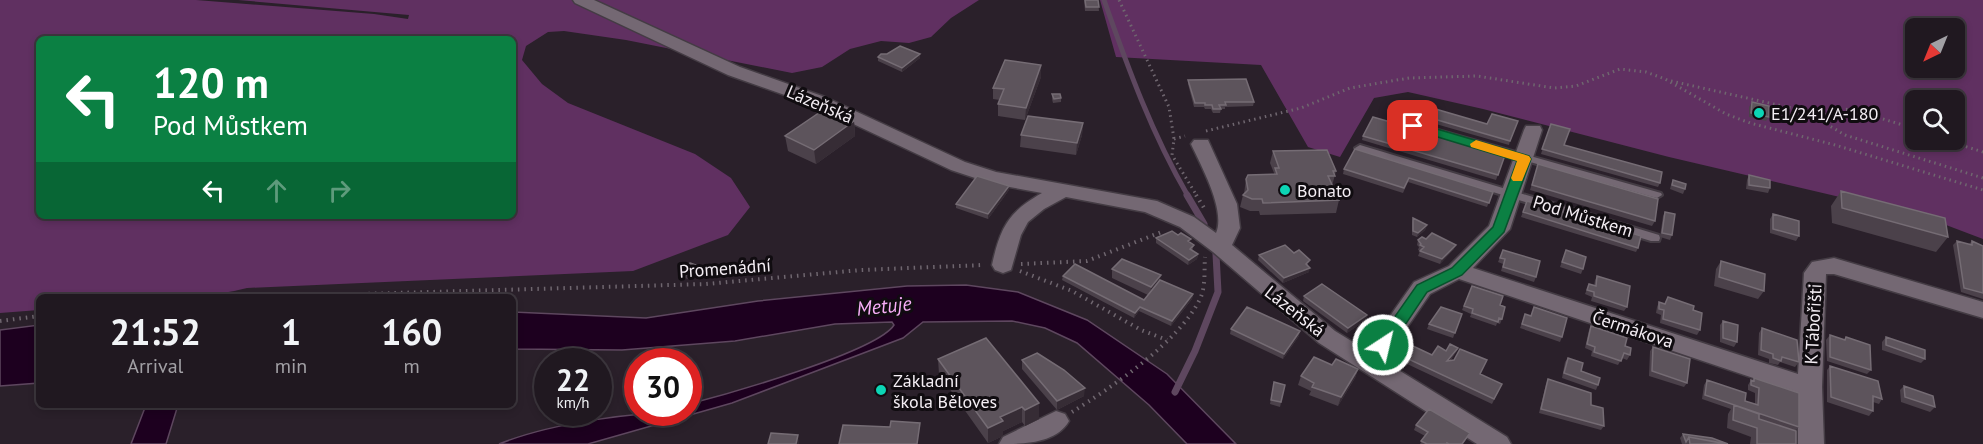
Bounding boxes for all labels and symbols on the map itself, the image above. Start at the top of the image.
north arrow [1905,18,1965,78]
street label: Lázeňská [783,80,857,128]
pin [1387,100,1438,151]
place label: E1/241/A-180 [1771,102,1879,125]
marker: E1/241/A-180 [1752,106,1766,120]
place label: Bonato [1297,179,1352,202]
marker: Bonato [1278,183,1292,197]
street label: Pod Můstkem [1530,190,1636,242]
street label: Promenádní [678,253,772,283]
street label: Lázeňská [1260,280,1330,342]
street label: K Tábořišti [1799,283,1827,365]
water label: Metuje [855,290,913,322]
street label: Čermákova [1590,305,1676,353]
position arrow [1351,313,1415,377]
speed limit sign: 30 [624,348,702,426]
place label: Základní škola Běloves [893,369,997,413]
marker: Základní škola Běloves [874,383,888,397]

